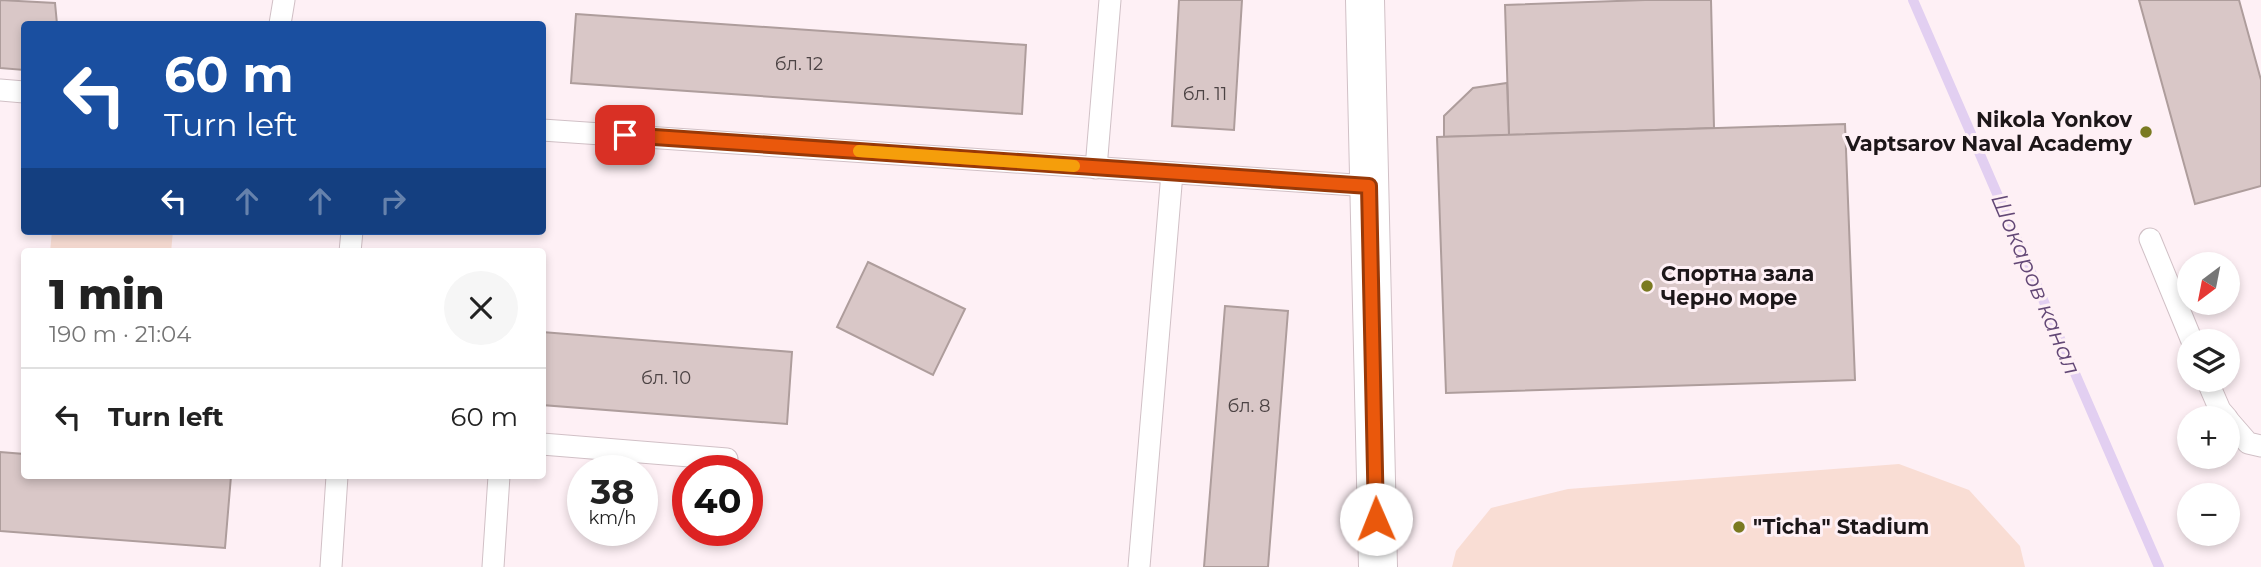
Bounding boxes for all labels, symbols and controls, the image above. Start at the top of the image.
text: 60 m [164,45,294,104]
icon: left [49,49,140,140]
house number: бл. 12 [775,53,823,75]
house number: бл. 11 [1183,83,1227,105]
text: Turn left [164,105,298,144]
pin [595,105,655,165]
place label: Nikola Yonkov Vaptsarov Naval Academy [1844,107,2132,156]
icon: arrive [606,116,644,154]
marker: Nikola Yonkov Vaptsarov Naval Academy [2138,124,2154,140]
icon: left [155,182,193,220]
icon: ahead [228,182,266,220]
icon: ahead [301,182,339,220]
icon: right [374,182,412,220]
water label: Шокаров канал [1985,189,2087,379]
north arrow [2177,252,2240,315]
map controls [2177,252,2240,546]
place label: Спортна зала Черно море [1661,261,1814,310]
text: 1 min [49,268,165,320]
button: close [444,271,518,345]
marker: Спортна зала Черно море [1639,278,1655,294]
text: 190 m · 21:04 [49,320,192,348]
button: layers [2177,329,2240,392]
house number: бл. 10 [641,367,691,389]
house number: бл. 8 [1227,395,1271,417]
icon: left [49,398,87,436]
text: Turn left [108,401,224,433]
text: 60 m [451,401,518,433]
button: + [2177,406,2240,469]
speed limit sign: 40 [672,455,763,546]
text: 38 [591,470,634,513]
position arrow [1339,482,1413,556]
button: − [2177,483,2240,546]
text: km/h [588,507,637,529]
place label: "Ticha" Stadium [1753,514,1929,539]
marker: "Ticha" Stadium [1731,519,1747,535]

